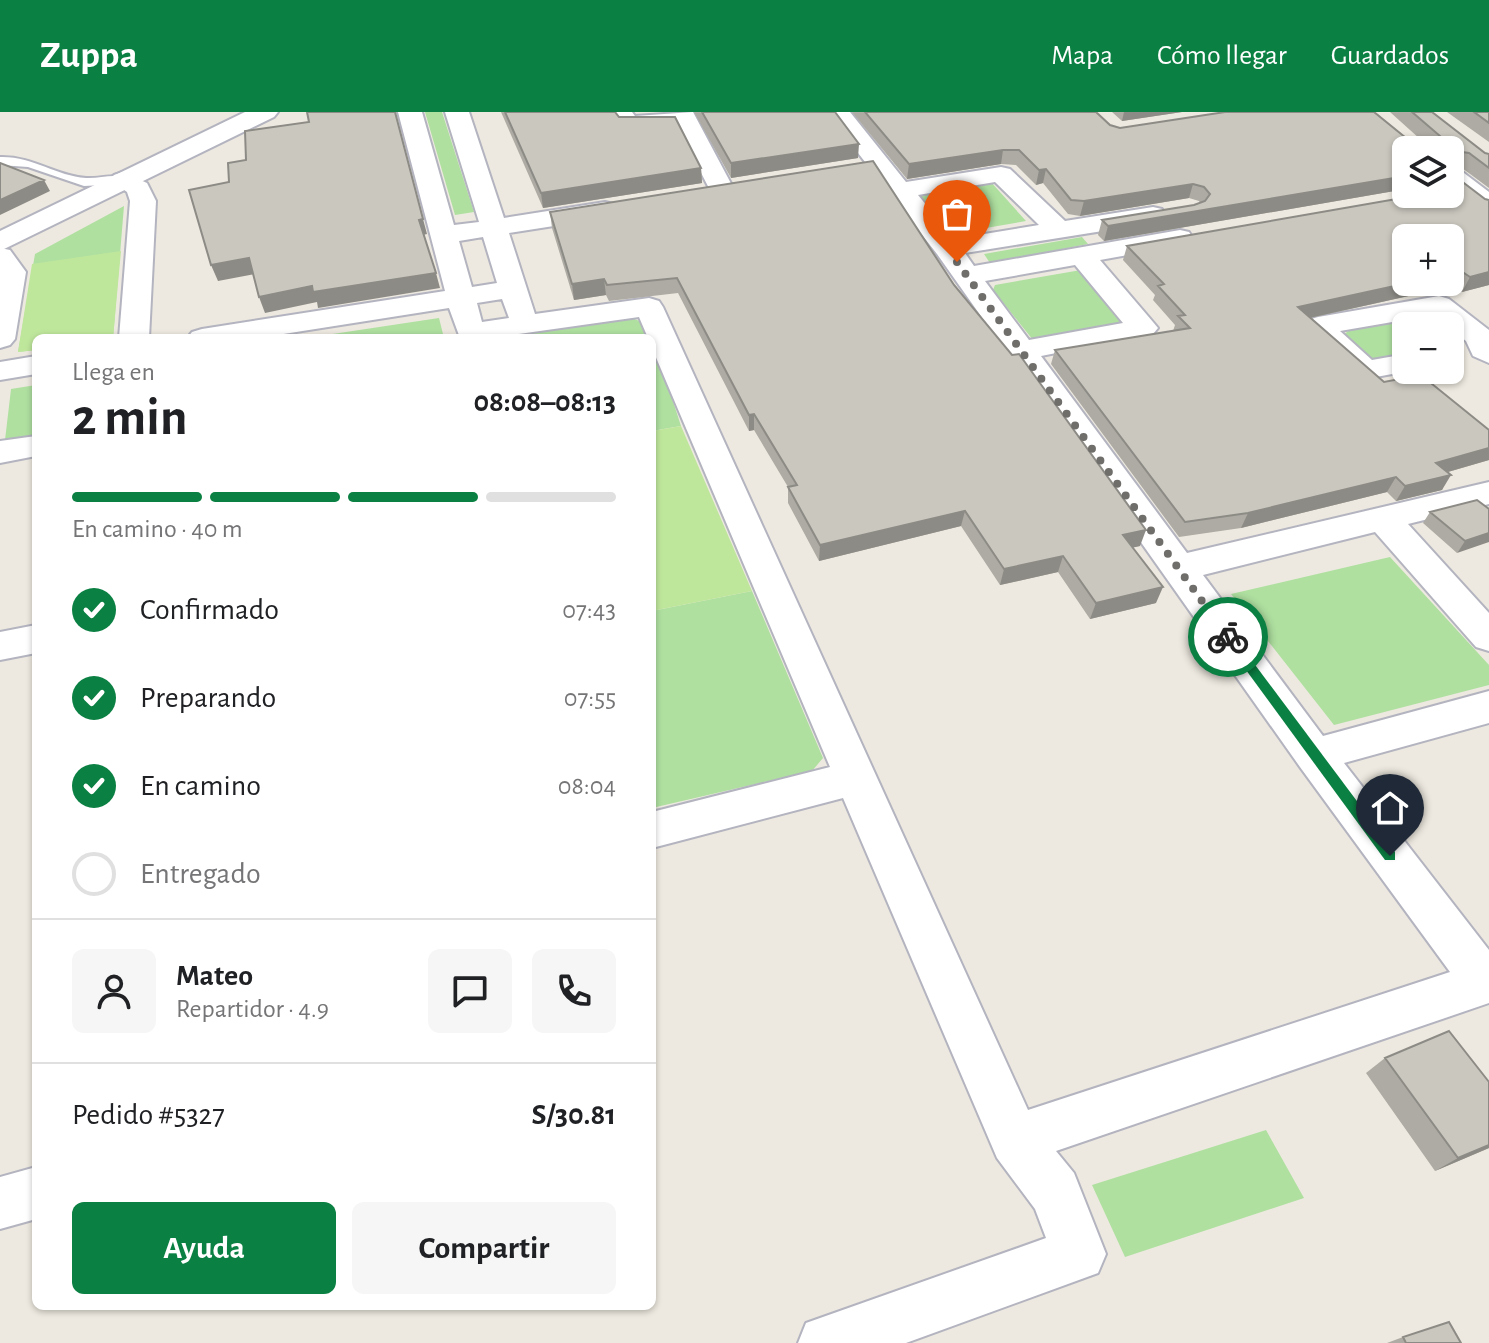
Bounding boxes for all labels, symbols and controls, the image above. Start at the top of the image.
text: Zuppa [40,37,138,75]
text: Mapa [1051,42,1113,70]
text: Cómo llegar [1157,42,1287,70]
text: Guardados [1331,42,1449,70]
map controls [1392,136,1464,384]
button: layers [1392,136,1464,208]
pin [923,180,991,262]
icon: bag [935,192,979,236]
button: + [1392,224,1464,296]
button: − [1392,312,1464,384]
text: Llega en [72,359,155,385]
text: 08:08–08:13 [473,387,616,417]
text: 2 min [72,392,187,444]
text: En camino · 40 m [72,516,243,542]
icon: check [72,588,116,632]
text: Confirmado [140,595,279,625]
text: 07:43 [562,597,616,623]
courier [1188,597,1268,677]
icon: bike [1206,615,1250,659]
icon: check [72,676,116,720]
text: Preparando [140,683,276,713]
text: 07:55 [564,685,616,711]
icon: check [72,764,116,808]
text: En camino [140,771,261,801]
text: 08:04 [558,773,616,799]
pin [1356,774,1424,856]
icon: home [1368,786,1412,830]
text: Entregado [140,859,261,889]
button: person [72,949,156,1033]
button: chat [428,949,512,1033]
button: phone [532,949,616,1033]
text: Mateo [176,961,253,991]
text: Repartidor · 4.9 [176,996,329,1022]
text: Pedido #5327 [72,1100,225,1130]
text: S/30.81 [532,1100,616,1130]
button: Ayuda [72,1202,336,1294]
button: Compartir [352,1202,616,1294]

